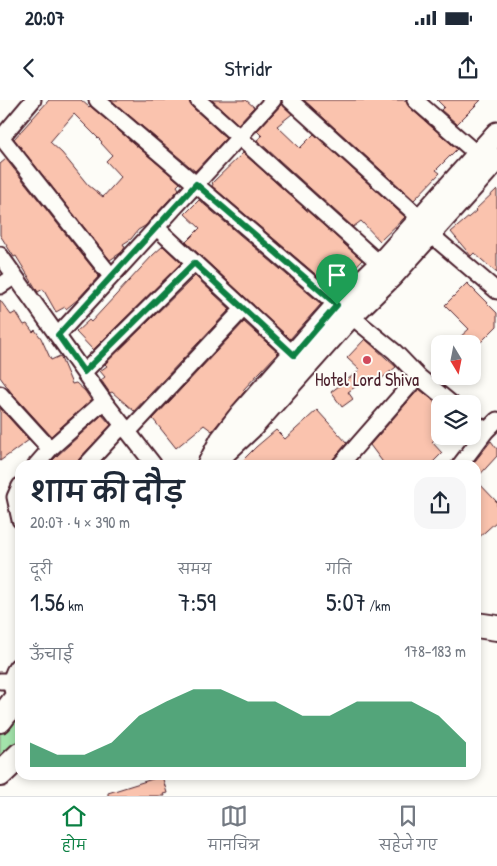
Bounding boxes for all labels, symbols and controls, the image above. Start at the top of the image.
text: 20:07 [25,5,65,31]
text: Stridr [224,53,273,83]
icon: back [15,54,43,82]
icon: share [454,54,482,82]
pin [316,254,358,305]
icon: arrive [323,261,351,289]
north arrow [431,335,481,385]
map controls [431,335,481,445]
marker: Hotel Lord Shiva [361,354,373,366]
place label: Hotel Lord Shiva [315,367,419,392]
button: layers [431,395,481,445]
text: शाम की दौड़ [30,473,184,511]
button: share [414,477,466,529]
text: 20:07 · 4 × 390 m [30,511,130,533]
text: दूरी [30,559,52,578]
text: समय [178,559,211,578]
text: गति [326,559,351,578]
text: 1.56 [30,585,65,619]
text: 7:59 [178,585,216,619]
text: 5:07 [326,585,366,619]
text: km [65,596,84,615]
text: /km [366,596,390,615]
text: 178–183 m [404,640,466,662]
text: ऊँचाई [30,643,73,665]
tab: होम [60,802,88,861]
tab: मानचित्र [208,802,259,861]
tab: सहेजे गए [379,802,437,861]

